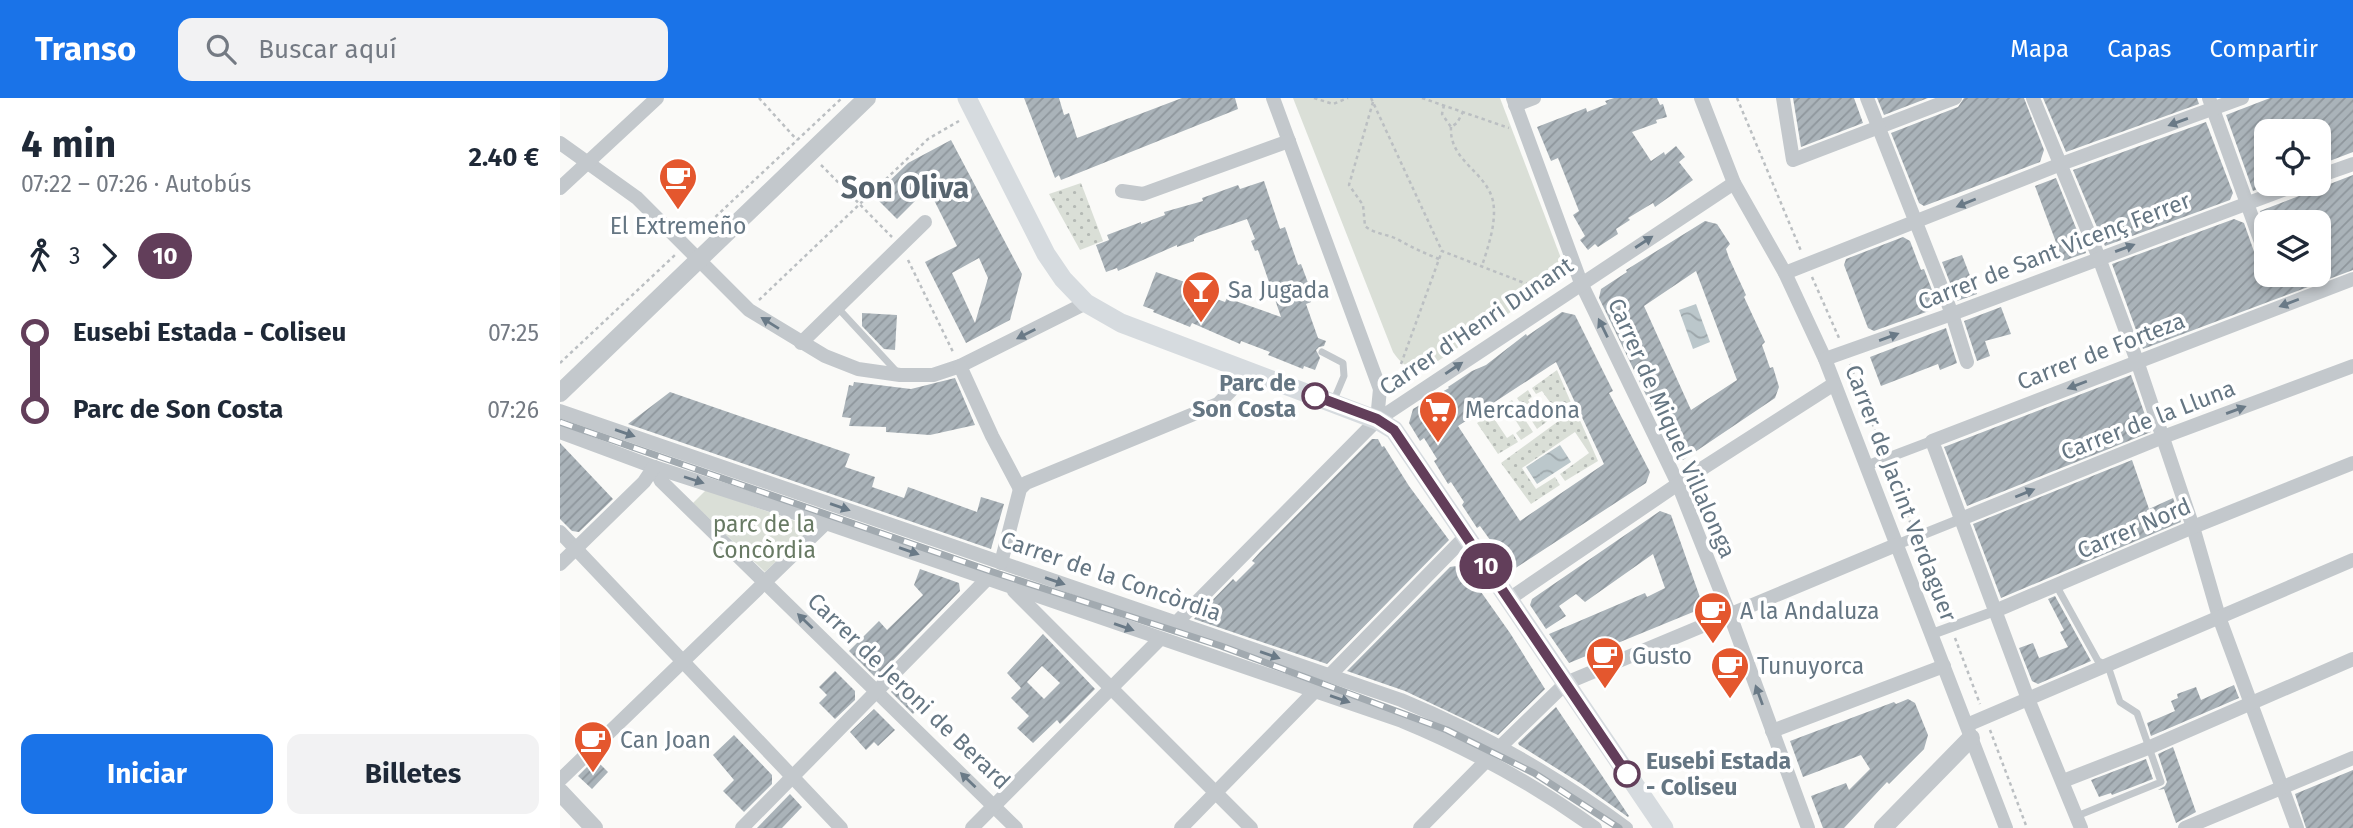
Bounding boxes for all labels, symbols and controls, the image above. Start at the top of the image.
search box [178,18,668,81]
text: Transo [35,29,136,69]
icon: search [202,30,240,68]
text: Buscar aquí [258,34,397,65]
text: Mapa [2010,35,2069,63]
text: Capas [2107,35,2171,63]
text: Compartir [2209,35,2318,63]
one-way arrow [2168,117,2189,128]
map controls [2254,119,2331,287]
button: locate [2254,119,2331,196]
text: 4 min [21,121,116,167]
text: 2.40 € [468,142,539,173]
cafe icon: El Extremeño [657,156,699,211]
text: 07:22 – 07:26 · Autobús [21,170,251,198]
district label: Son Oliva [841,170,969,206]
street label: Carrer de Sant Vicenç Ferrer [1914,186,2194,316]
one-way arrow [1956,197,1976,209]
button: layers [2254,210,2331,287]
place label: El Extremeño [610,212,746,240]
one-way arrow [1635,235,1653,249]
icon: walk [21,237,59,275]
icon: forward [90,237,128,275]
text: 3 [69,242,80,270]
text: 10 [152,242,178,270]
one-way arrow [2114,242,2135,253]
street label: Carrer d'Henri Dunant [1374,250,1579,401]
bar icon: Sa Jugada [1180,269,1222,324]
place label: Sa Jugada [1228,276,1330,304]
street label: Carrer de Miquel Villalonga [1602,294,1742,562]
one-way arrow [2279,298,2300,309]
street label: Carrer de Forteza [2013,306,2189,396]
text: Eusebi Estada - Coliseu [73,317,346,348]
one-way arrow [760,317,780,330]
one-way arrow [1598,318,1609,338]
text: 07:25 [488,319,539,347]
one-way arrow [1016,329,1036,340]
one-way arrow [1879,331,1900,342]
street label: Carrer de Jacint Verdaguer [1839,361,1963,625]
one-way arrow [1445,362,1464,375]
place label: Parc de Son Costa [1192,369,1296,423]
street label: Carrer de la Lluna [2057,374,2239,466]
one-way arrow [2066,379,2087,390]
marker: Parc de Son Costa [1302,383,1328,409]
supermarket icon: Mercadona [1417,389,1459,444]
text: Parc de Son Costa [73,394,283,425]
text: 07:26 [487,396,539,424]
place label: Mercadona [1465,396,1580,424]
one-way arrow [2226,404,2247,415]
one-way arrow [614,428,635,439]
one-way arrow [683,475,704,485]
one-way arrow [2014,487,2035,498]
street label: Carrer Nord [2073,492,2195,564]
one-way arrow [829,502,850,513]
park label: parc de la Concòrdia [712,510,816,564]
street label: Carrer de la Concòrdia [997,525,1225,627]
line badge: 10 [1454,543,1518,589]
one-way arrow [899,546,920,557]
text: 10 [1473,552,1499,580]
one-way arrow [1044,576,1065,587]
street label: Carrer de Jeroni de Berard [802,587,1016,795]
cafe icon: A la Andaluza [1692,590,1734,645]
place label: A la Andaluza [1740,597,1880,625]
one-way arrow [797,614,814,630]
one-way arrow [1114,622,1135,633]
cafe icon: Gusto [1584,635,1626,690]
place label: Gusto [1632,642,1692,670]
cafe icon: Tunuyorca [1709,645,1751,700]
one-way arrow [1260,650,1281,660]
place label: Tunuyorca [1757,652,1864,680]
one-way arrow [1753,685,1764,706]
one-way arrow [1329,694,1350,705]
cafe icon: Can Joan [572,719,614,774]
place label: Can Joan [620,726,711,754]
button: Iniciar [21,734,273,814]
button: Billetes [287,734,539,814]
place label: Eusebi Estada - Coliseu [1646,747,1791,801]
marker: Eusebi Estada - Coliseu [1614,761,1640,787]
one-way arrow [959,772,976,789]

